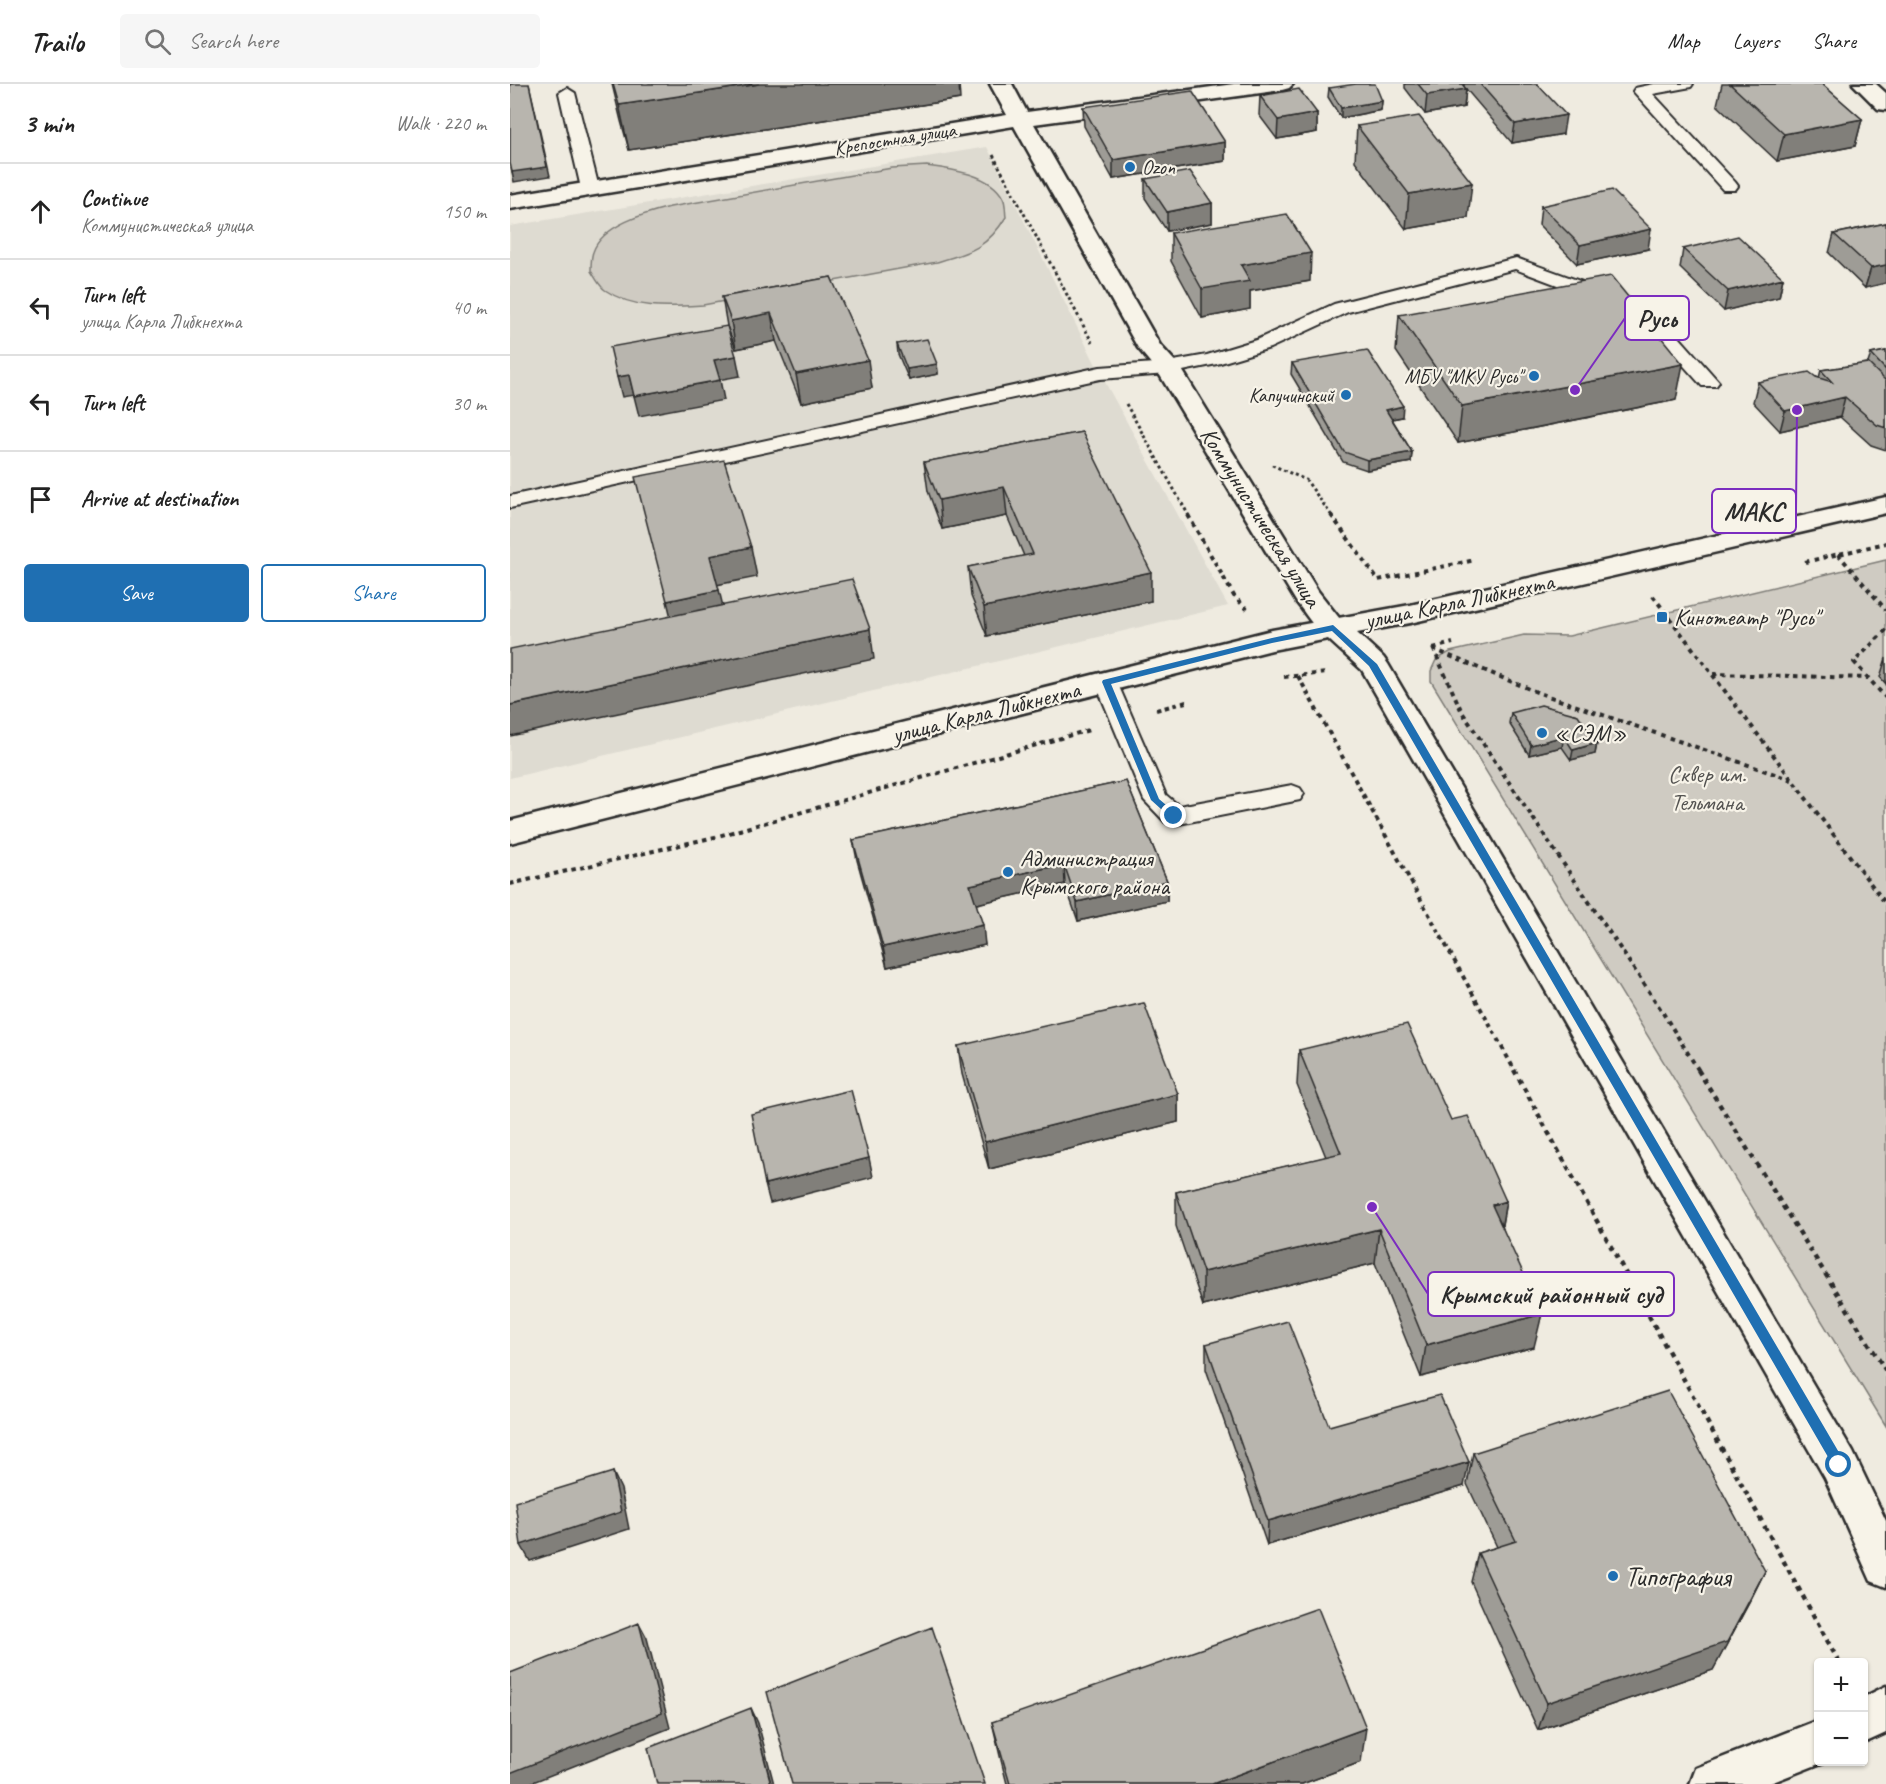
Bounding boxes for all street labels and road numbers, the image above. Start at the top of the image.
street label: Крепостная улица [832,117,959,161]
street label: Коммунистическая улица [1194,421,1329,614]
street label: улица Карла Либкнехта [1360,566,1558,636]
street label: улица Карла Либкнехта [887,674,1084,750]

